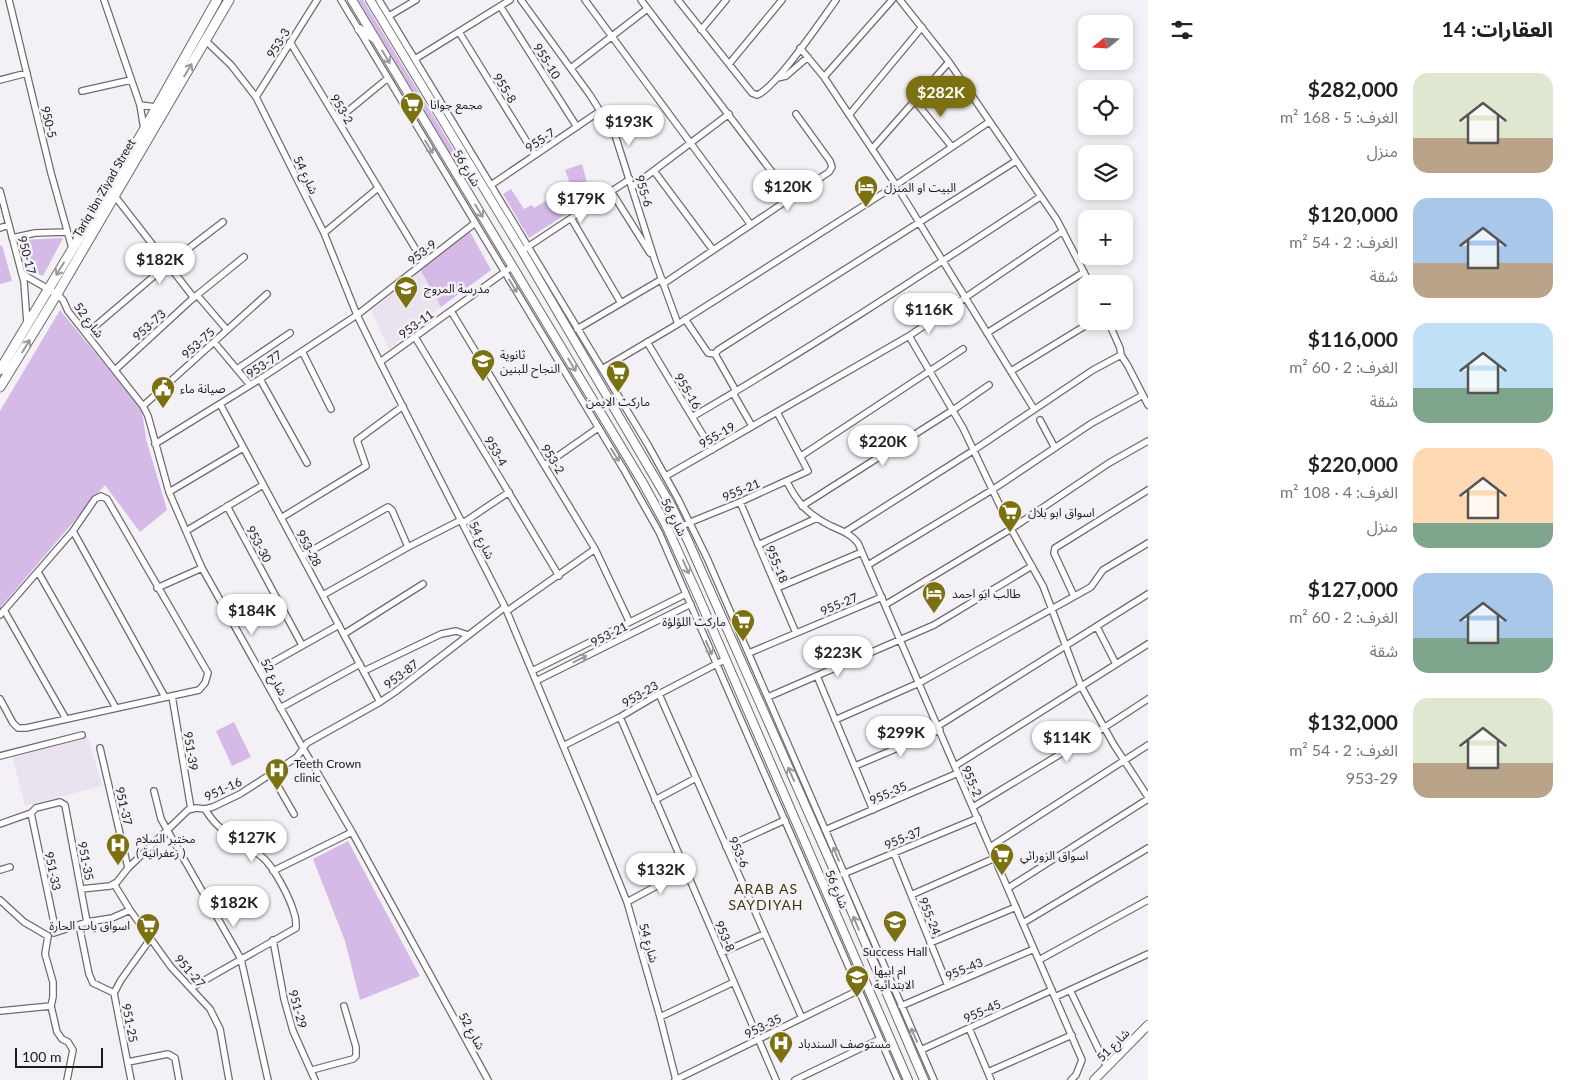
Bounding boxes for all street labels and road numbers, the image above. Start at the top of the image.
street label: 953-3 [263,25,293,61]
street label: 955-10 [530,40,564,82]
street label: 955-8 [490,70,520,106]
street label: 953-2 [327,91,357,127]
street label: 950-5 [38,105,60,140]
street label: 955-7 [522,125,558,155]
street label: Tariq ibn Ziyad Street [70,135,139,240]
street label: شارع 56 [448,147,484,190]
street label: شارع 54 [289,154,322,197]
street label: 955-6 [632,173,656,209]
street label: 950-17 [15,234,39,276]
street label: 953-9 [405,236,439,268]
street label: شارع 52 [69,299,107,342]
street label: 953-73 [129,306,169,344]
street label: 953-11 [396,306,436,342]
street label: 953-75 [178,324,218,362]
street label: 953-77 [243,347,285,381]
street label: 955-16 [671,370,705,412]
street label: 955-19 [696,419,738,451]
street label: 953-4 [481,433,511,469]
street label: 953-2 [538,441,568,477]
street label: 955-21 [720,475,762,505]
street label: شارع 56 [656,496,690,539]
street label: شارع 54 [464,519,498,562]
street label: 953-30 [243,523,275,565]
street label: 953-28 [293,527,325,569]
street label: 955-18 [762,543,792,585]
street label: 955-27 [818,589,860,619]
street label: 953-21 [588,618,630,650]
street label: شارع 52 [256,656,290,699]
street label: 953-87 [381,656,421,692]
street label: 953-23 [619,678,661,710]
street label: 951-39 [181,730,201,772]
street label: 955-2 [959,763,985,799]
street label: 951-16 [202,774,244,804]
street label: 955-35 [867,778,909,808]
street label: 951-37 [112,785,136,827]
street label: 955-37 [882,823,924,853]
street label: 953-6 [726,834,752,870]
street label: 951-35 [75,840,97,882]
street label: 951-33 [42,850,64,892]
street label: شارع 56 [820,867,852,911]
street label: 955-24 [916,895,944,937]
street label: 953-8 [712,918,738,954]
street label: شارع 54 [634,922,662,965]
street label: 951-27 [171,951,209,991]
street label: 955-43 [943,954,985,984]
street label: 951-29 [286,988,310,1030]
street label: 955-45 [961,996,1003,1026]
street label: 951-25 [119,1002,141,1044]
street label: شارع 52 [454,1010,488,1053]
street label: 953-35 [742,1011,784,1041]
street label: شارع 51 [1093,1025,1134,1066]

